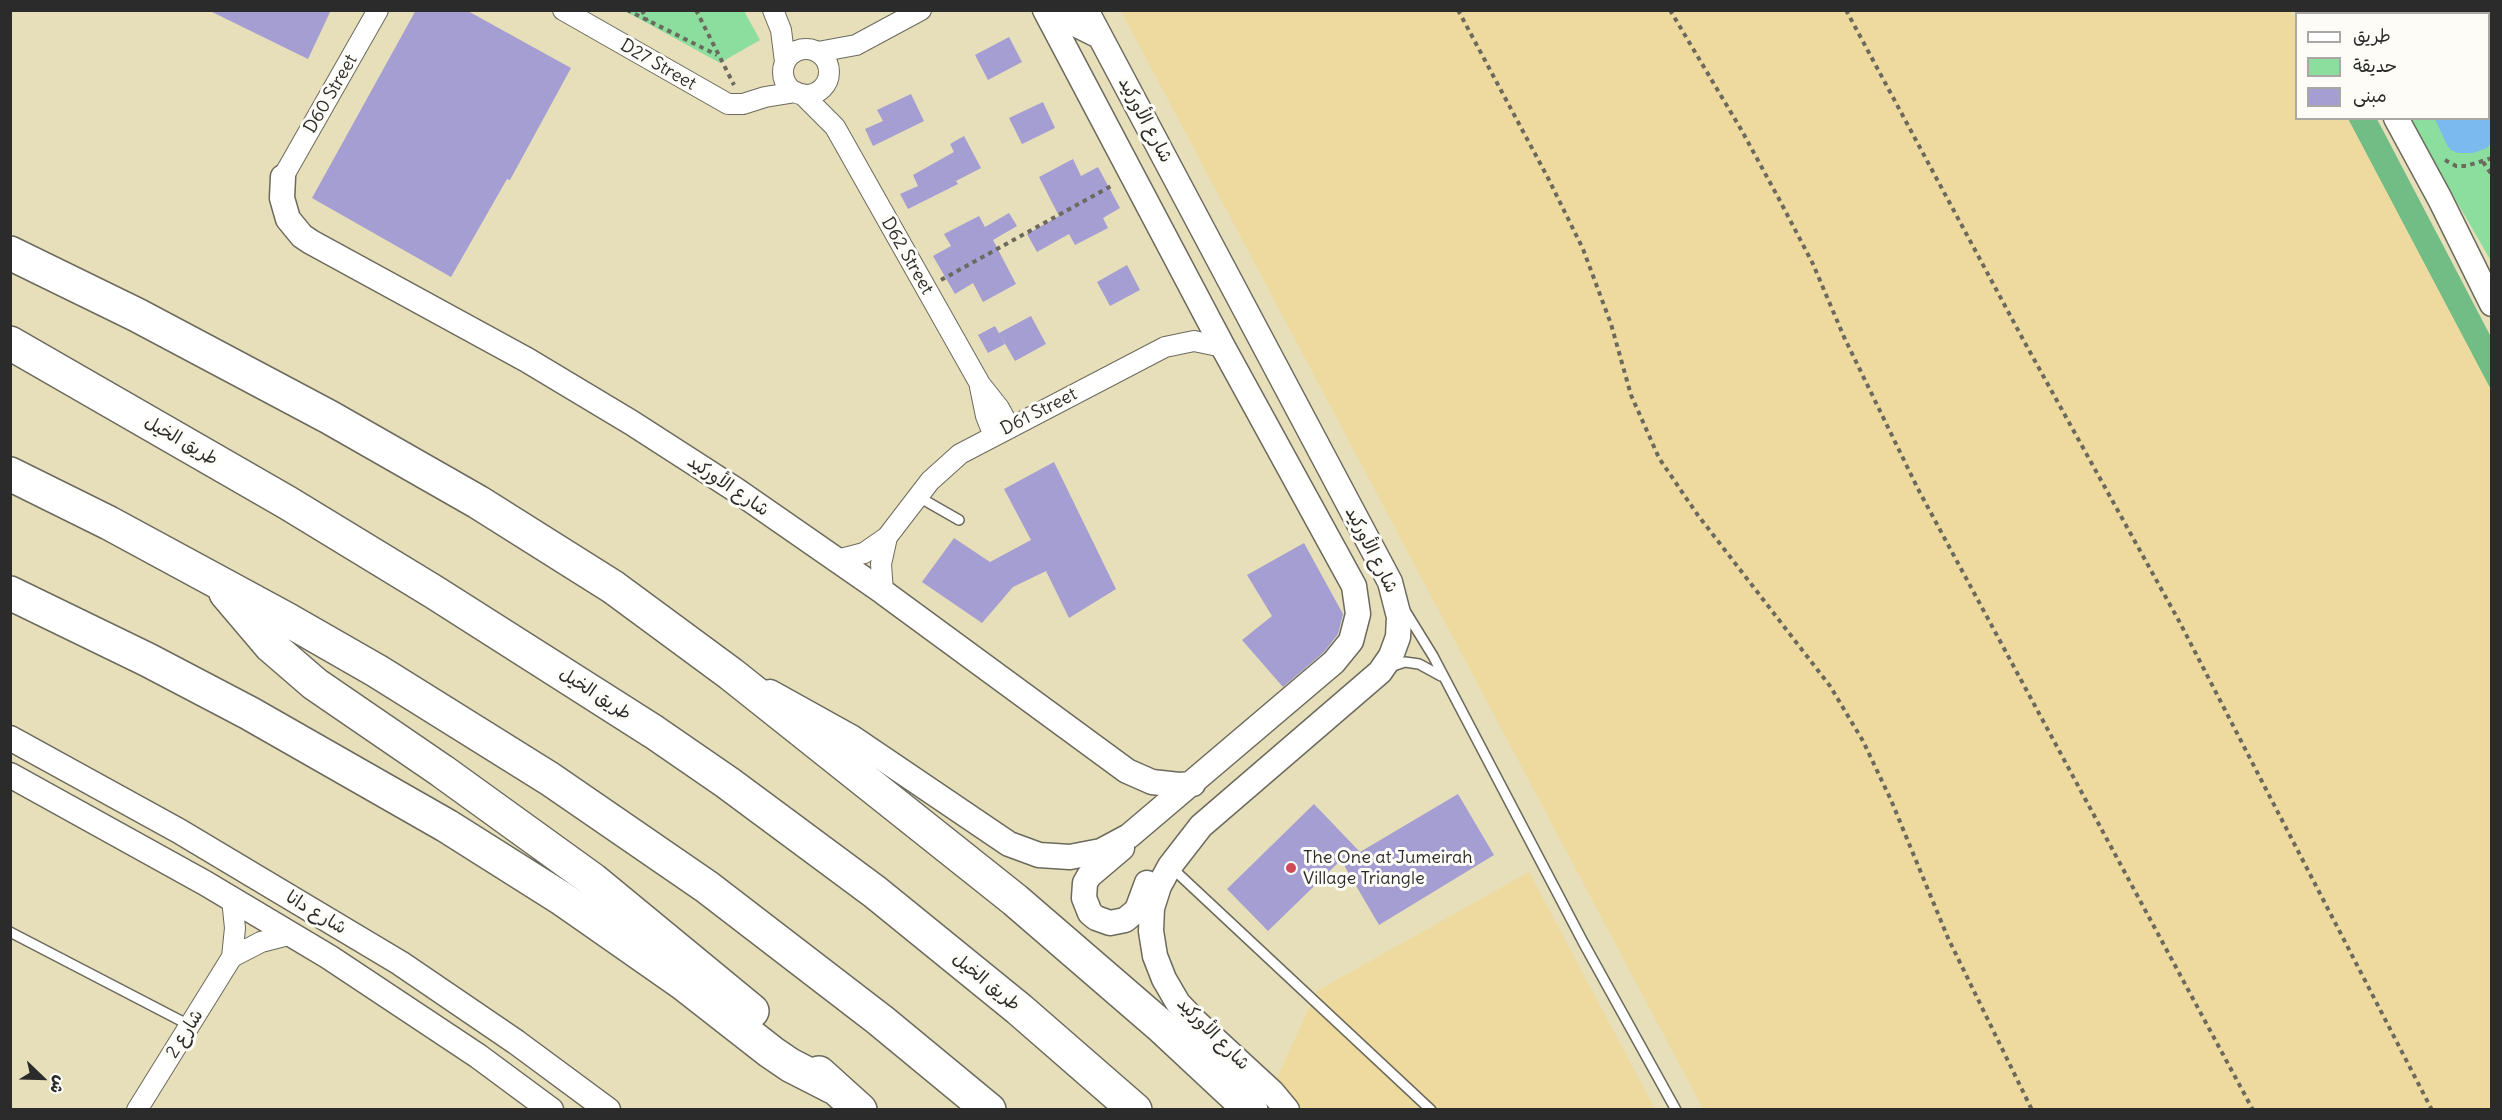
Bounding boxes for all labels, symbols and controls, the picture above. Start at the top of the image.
legend [2295,12,2490,120]
text: طريق [2353,24,2391,47]
street label: D27 Street [616,35,700,95]
street label: D60 Street [300,51,362,137]
text: حديقة [2353,54,2397,77]
street label: شارع الأوركيد [1113,74,1177,166]
text: مبنى [2353,84,2387,107]
street label: D62 Street [876,214,938,298]
street label: D61 Street [997,384,1081,440]
street label: طريق الخيل [140,411,222,471]
street label: شارع الأوركيد [683,451,773,521]
street label: شارع الأوركيد [1340,503,1402,597]
street label: طريق الخيل [555,663,635,725]
place label: The One at Jumeirah Village Triangle [1303,847,1473,890]
marker: The One at Jumeirah Village Triangle [1284,861,1298,875]
street label: شارع دانا [282,887,350,939]
street label: طريق الخيل [948,948,1024,1016]
street label: شارع الأوركيد [1172,993,1254,1075]
street label: شارع 2 [162,1006,208,1062]
north arrow [12,1048,72,1108]
text: ش [46,1073,71,1097]

